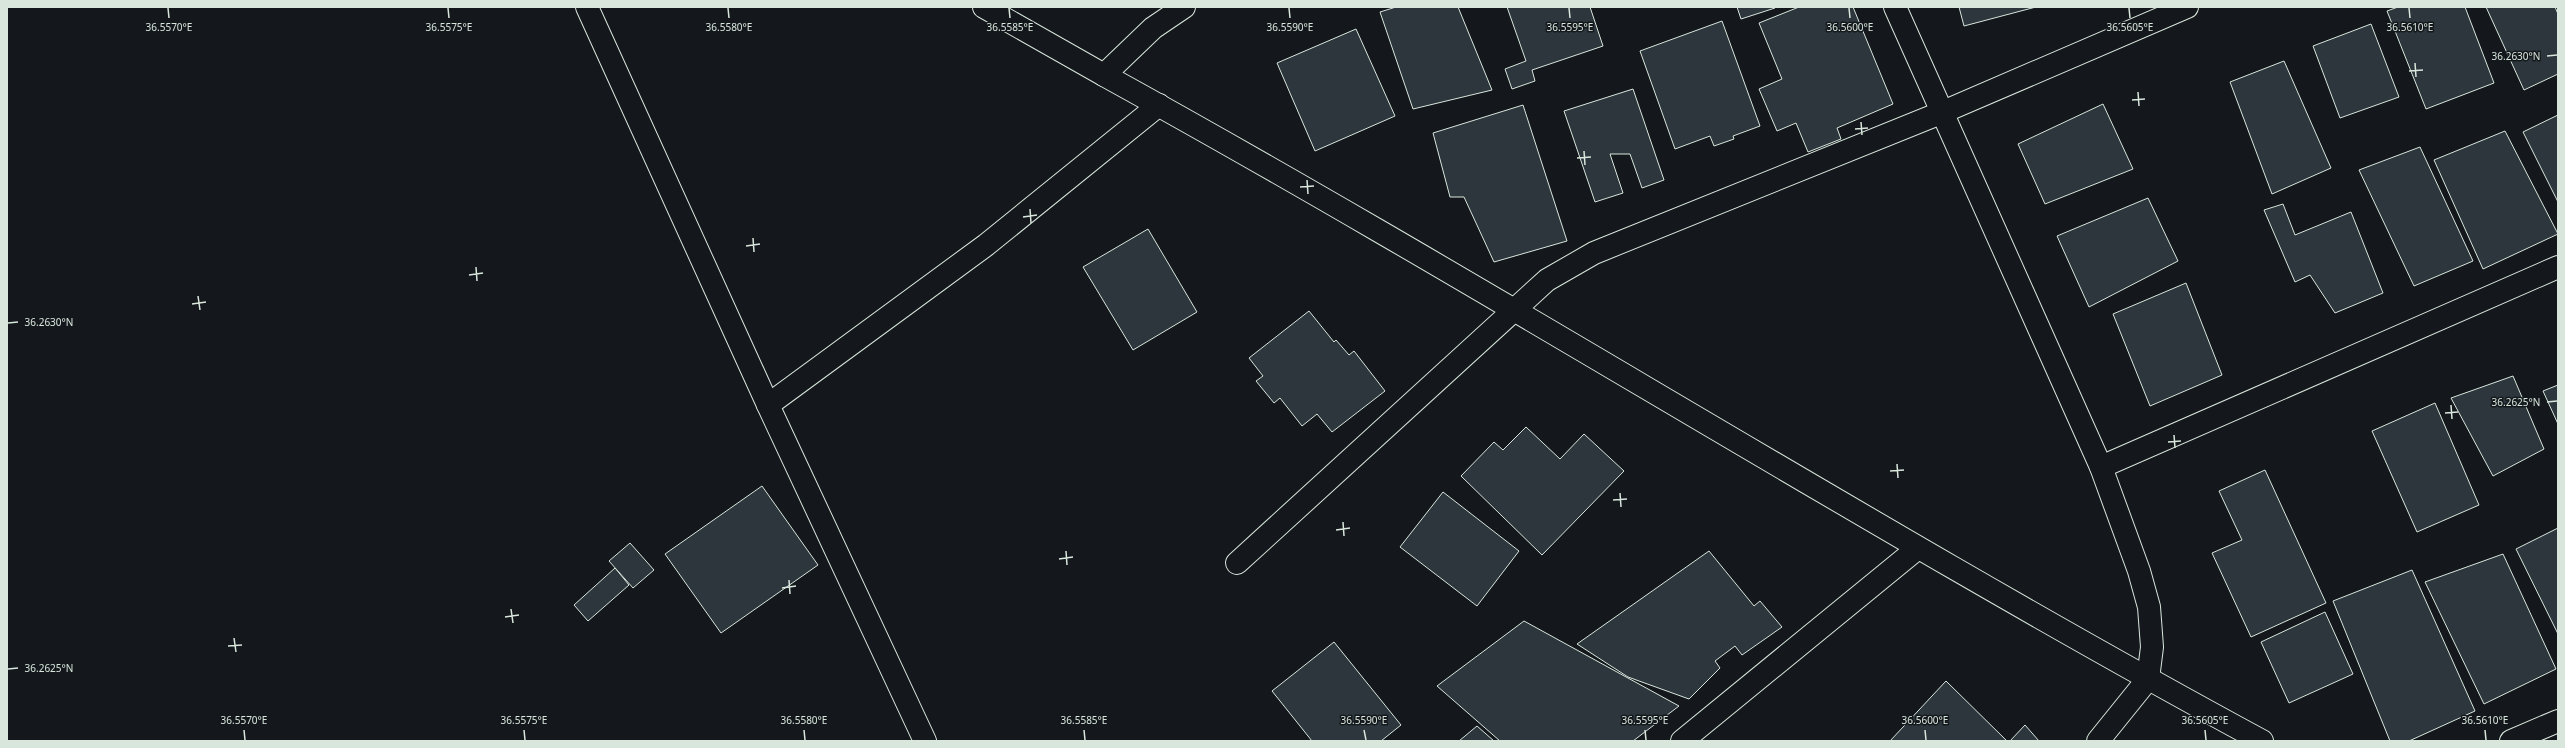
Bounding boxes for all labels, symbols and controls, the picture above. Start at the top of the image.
text: 36.5570°E [146,20,192,34]
text: 36.5575°E [426,20,472,34]
text: 36.5580°E [706,20,752,34]
text: 36.5585°E [987,20,1033,34]
text: 36.5590°E [1267,20,1313,34]
text: 36.5595°E [1547,20,1593,34]
text: 36.5600°E [1827,20,1873,34]
text: 36.5605°E [2107,20,2153,34]
text: 36.5610°E [2387,20,2433,34]
text: 36.2630°N [2492,49,2540,63]
text: 36.2630°N [25,315,73,329]
text: 36.2625°N [2492,395,2540,409]
text: 36.2625°N [25,661,73,675]
text: 36.5570°E [221,713,267,727]
text: 36.5575°E [501,713,547,727]
text: 36.5580°E [781,713,827,727]
text: 36.5585°E [1061,713,1107,727]
text: 36.5590°E [1341,713,1387,727]
text: 36.5595°E [1622,713,1668,727]
text: 36.5600°E [1902,713,1948,727]
text: 36.5605°E [2182,713,2228,727]
text: 36.5610°E [2462,713,2508,727]

